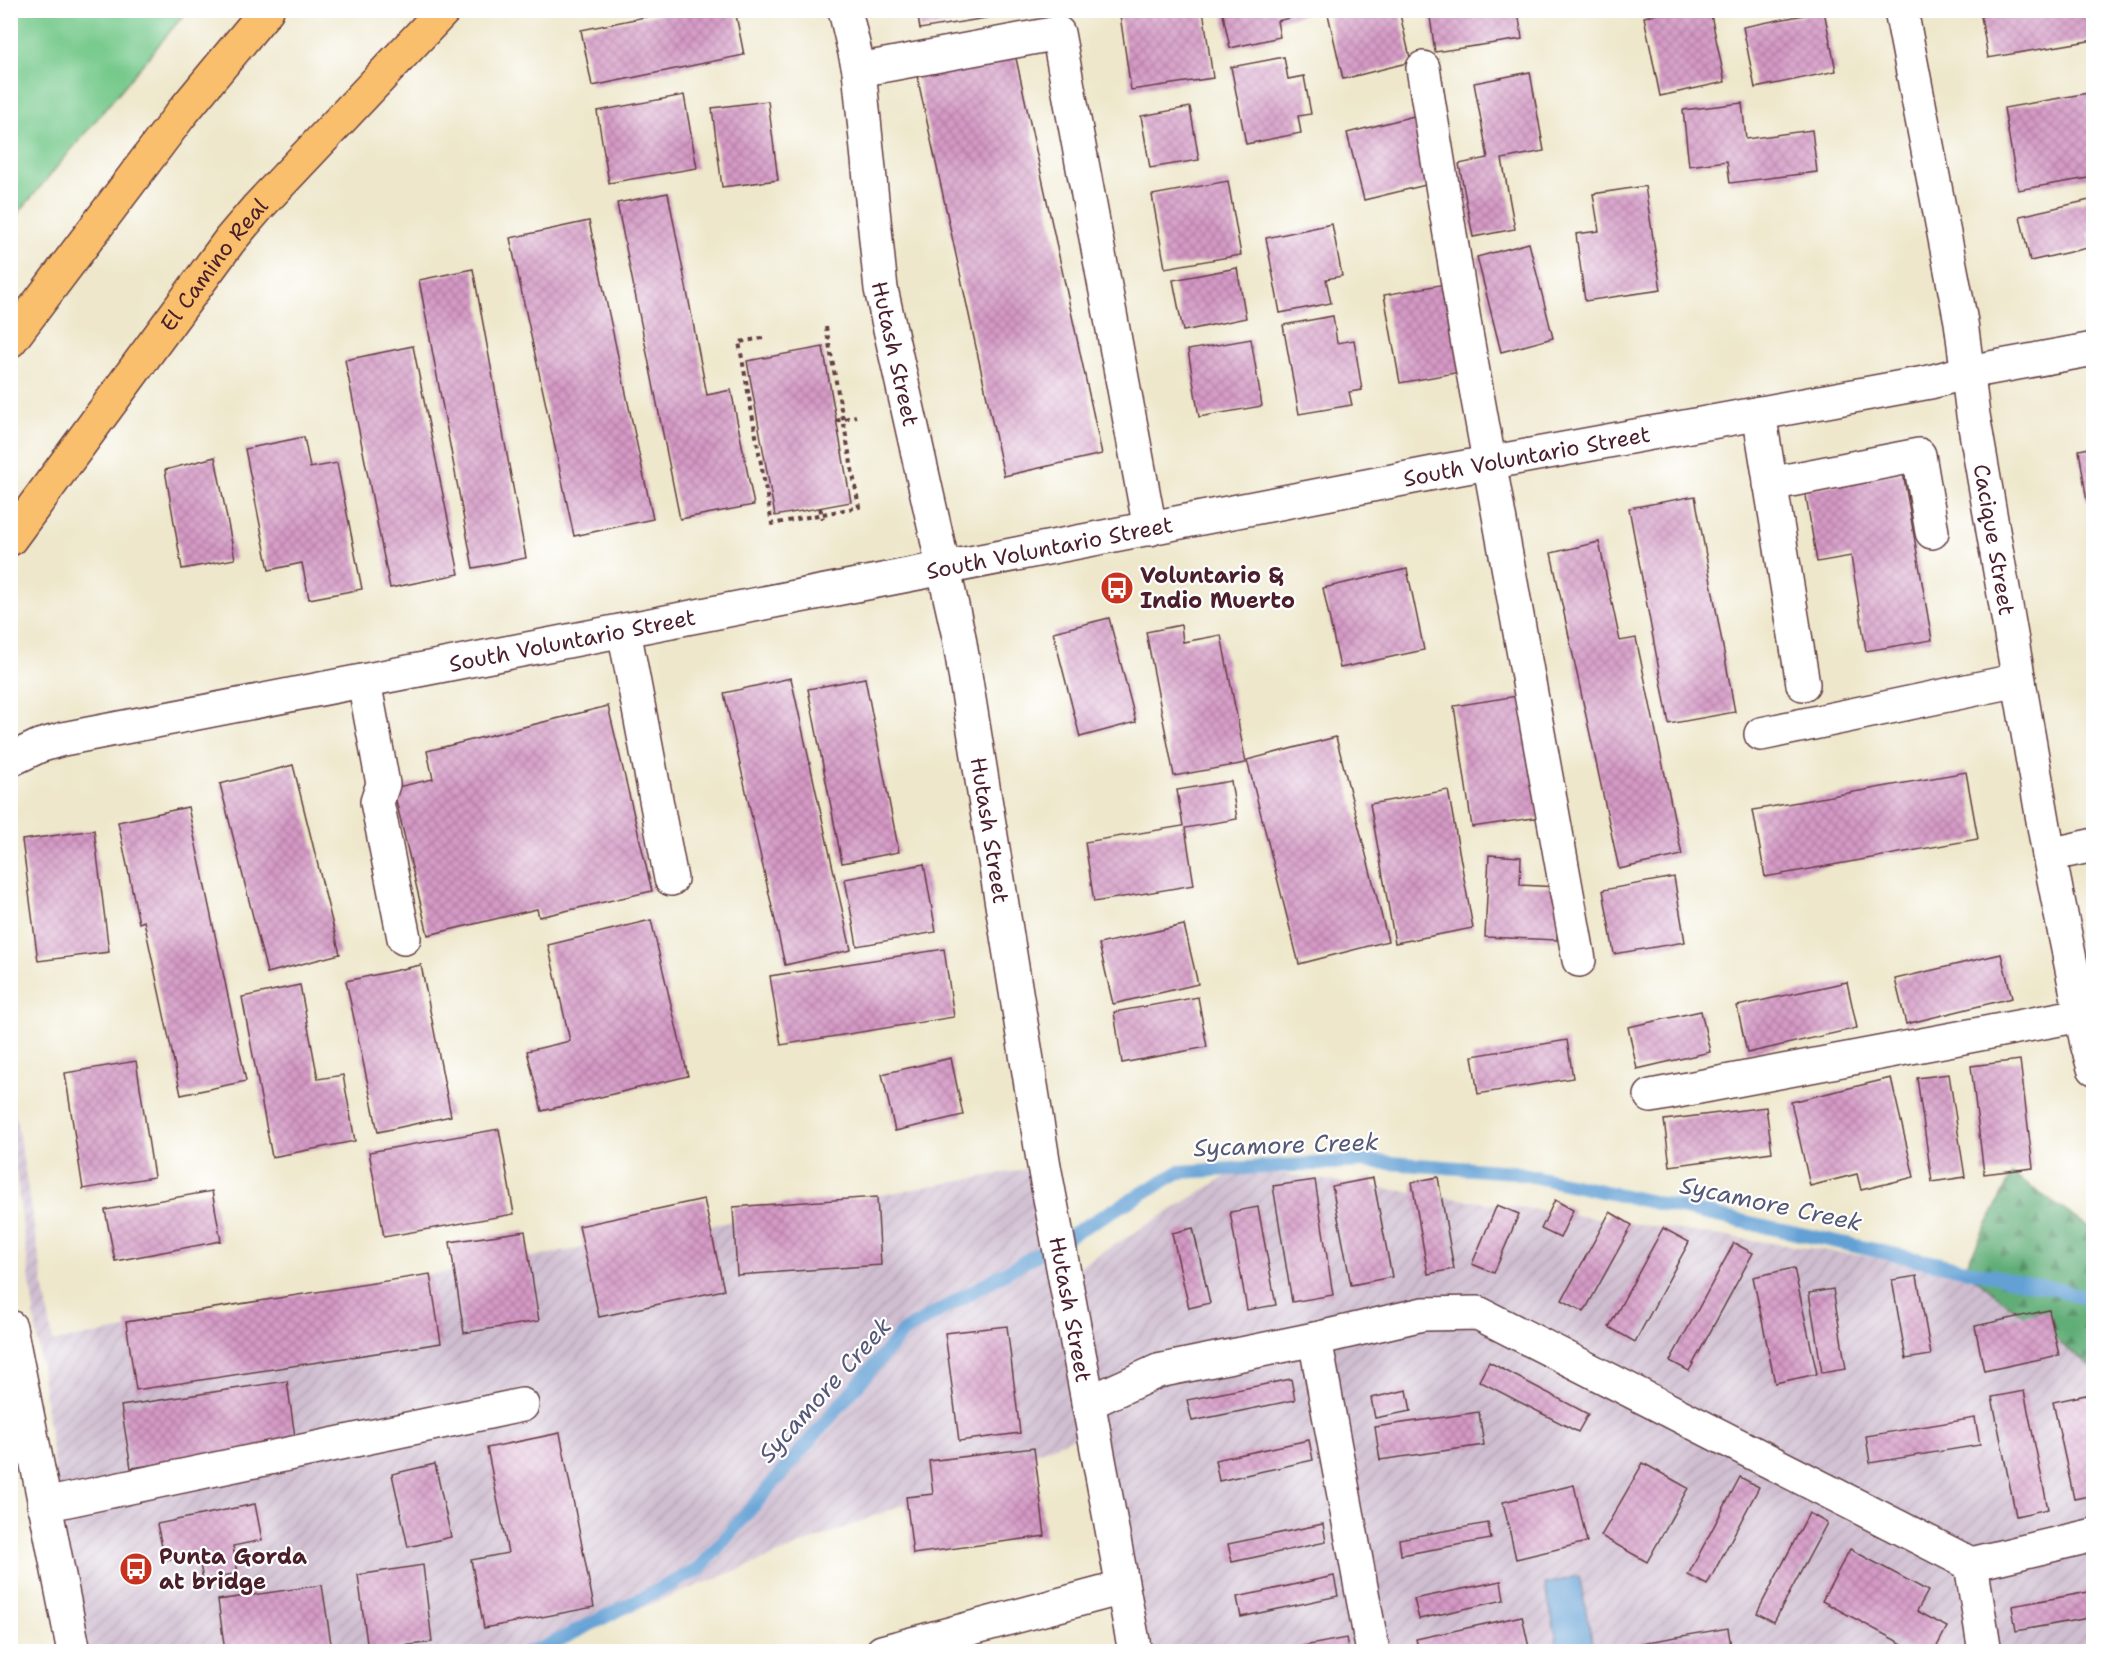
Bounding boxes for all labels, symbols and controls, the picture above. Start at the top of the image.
street label: El Camino Real [153,191,274,337]
street label: Hutash Street [865,278,926,429]
street label: South Voluntario Street [1401,419,1652,493]
street label: Cacique Street [1967,462,2022,618]
street label: South Voluntario Street [924,509,1175,586]
place label: Voluntario & Indio Muerto [1140,561,1295,615]
bus stop icon: Voluntario & Indio Muerto [1099,570,1135,606]
street label: South Voluntario Street [447,602,698,678]
street label: Hutash Street [964,755,1016,906]
water label: Sycamore Creek [1193,1126,1379,1164]
water label: Sycamore Creek [1677,1169,1865,1239]
street label: Hutash Street [1043,1234,1099,1385]
water label: Sycamore Creek [751,1310,899,1470]
place label: Punta Gorda at bridge [159,1542,307,1596]
bus stop icon: Punta Gorda at bridge [118,1551,154,1587]

